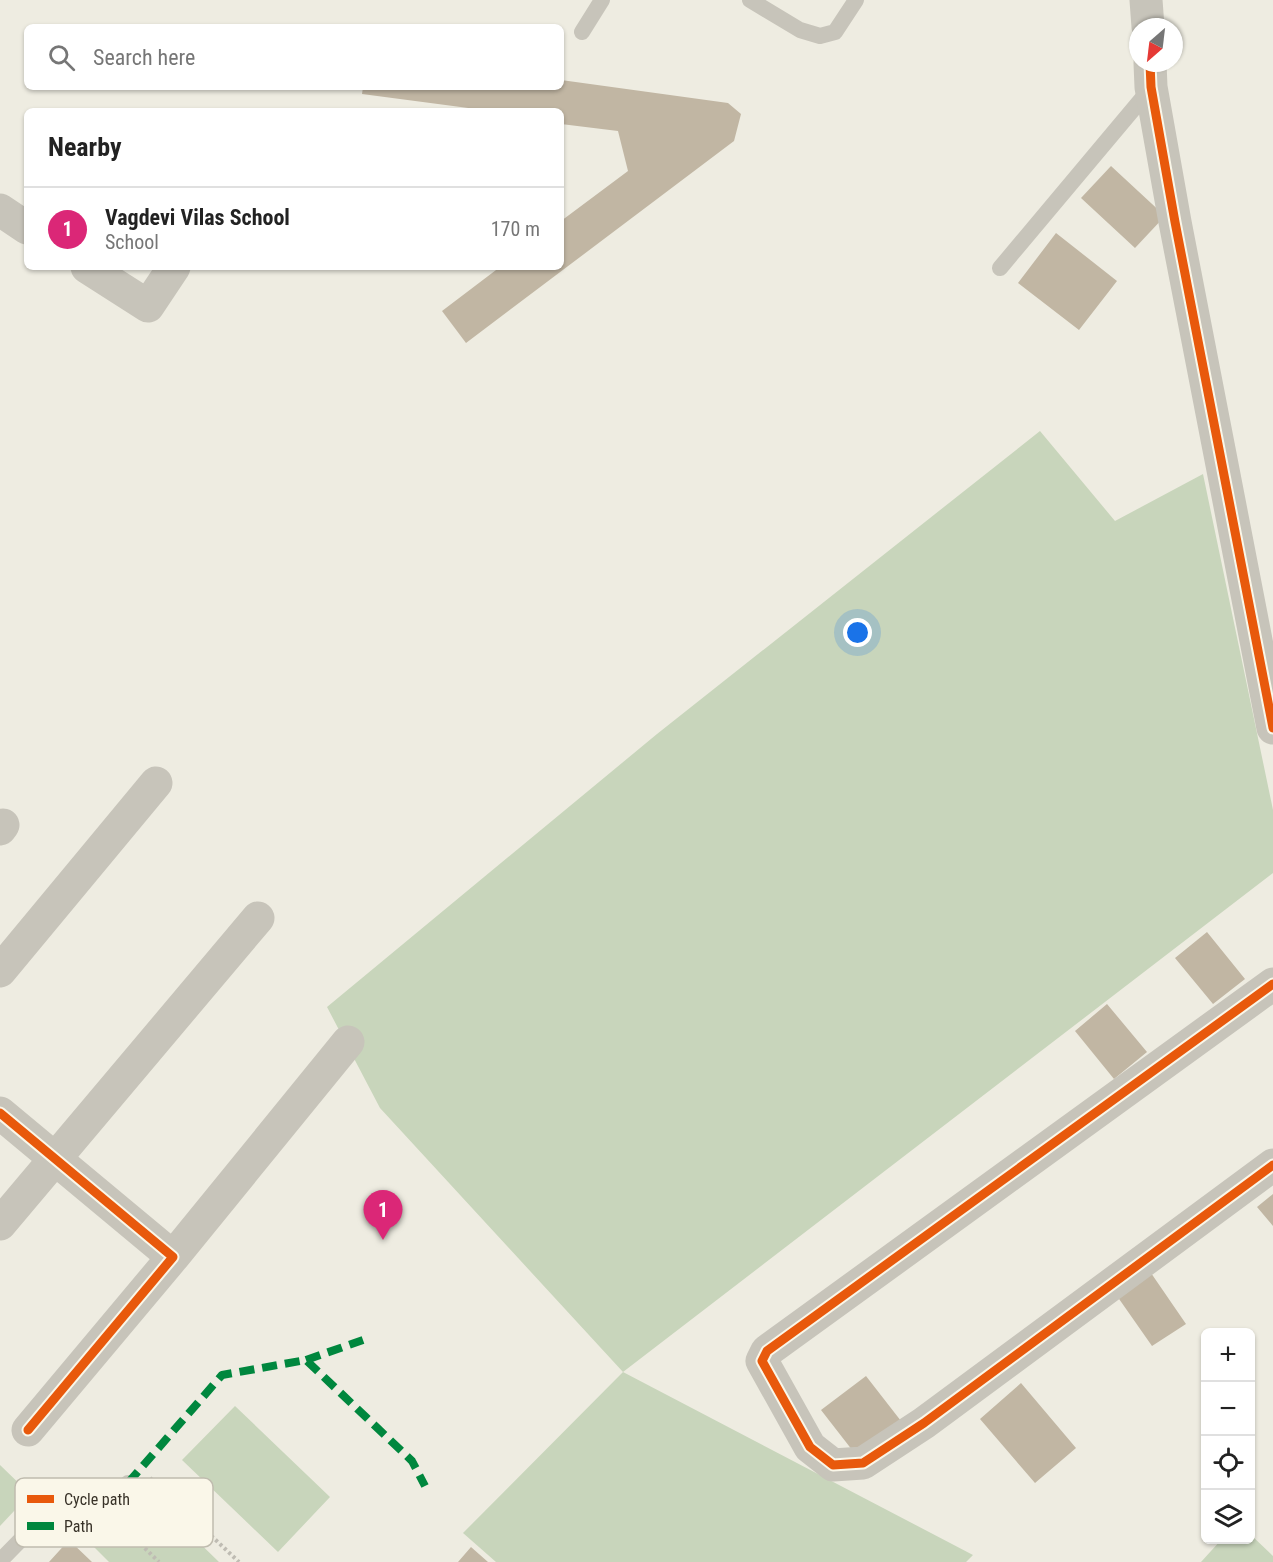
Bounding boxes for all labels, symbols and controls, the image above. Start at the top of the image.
north arrow [1129,18,1183,72]
search box [24,24,564,90]
icon: search [45,41,78,74]
text: Search here [93,45,195,70]
text: Nearby [48,132,122,162]
text: Vagdevi Vilas School [105,205,290,230]
text: 1 [62,217,73,241]
text: 170 m [491,217,540,241]
text: School [105,230,159,254]
your location [843,618,872,647]
pin: 1 [364,1190,403,1240]
map controls [1201,1328,1255,1544]
button: + [1201,1328,1255,1382]
button: − [1201,1382,1255,1436]
button: locate [1201,1436,1255,1490]
legend [15,1478,213,1547]
text: Cycle path [64,1490,130,1509]
button: layers [1201,1490,1255,1544]
text: Path [64,1517,93,1536]

